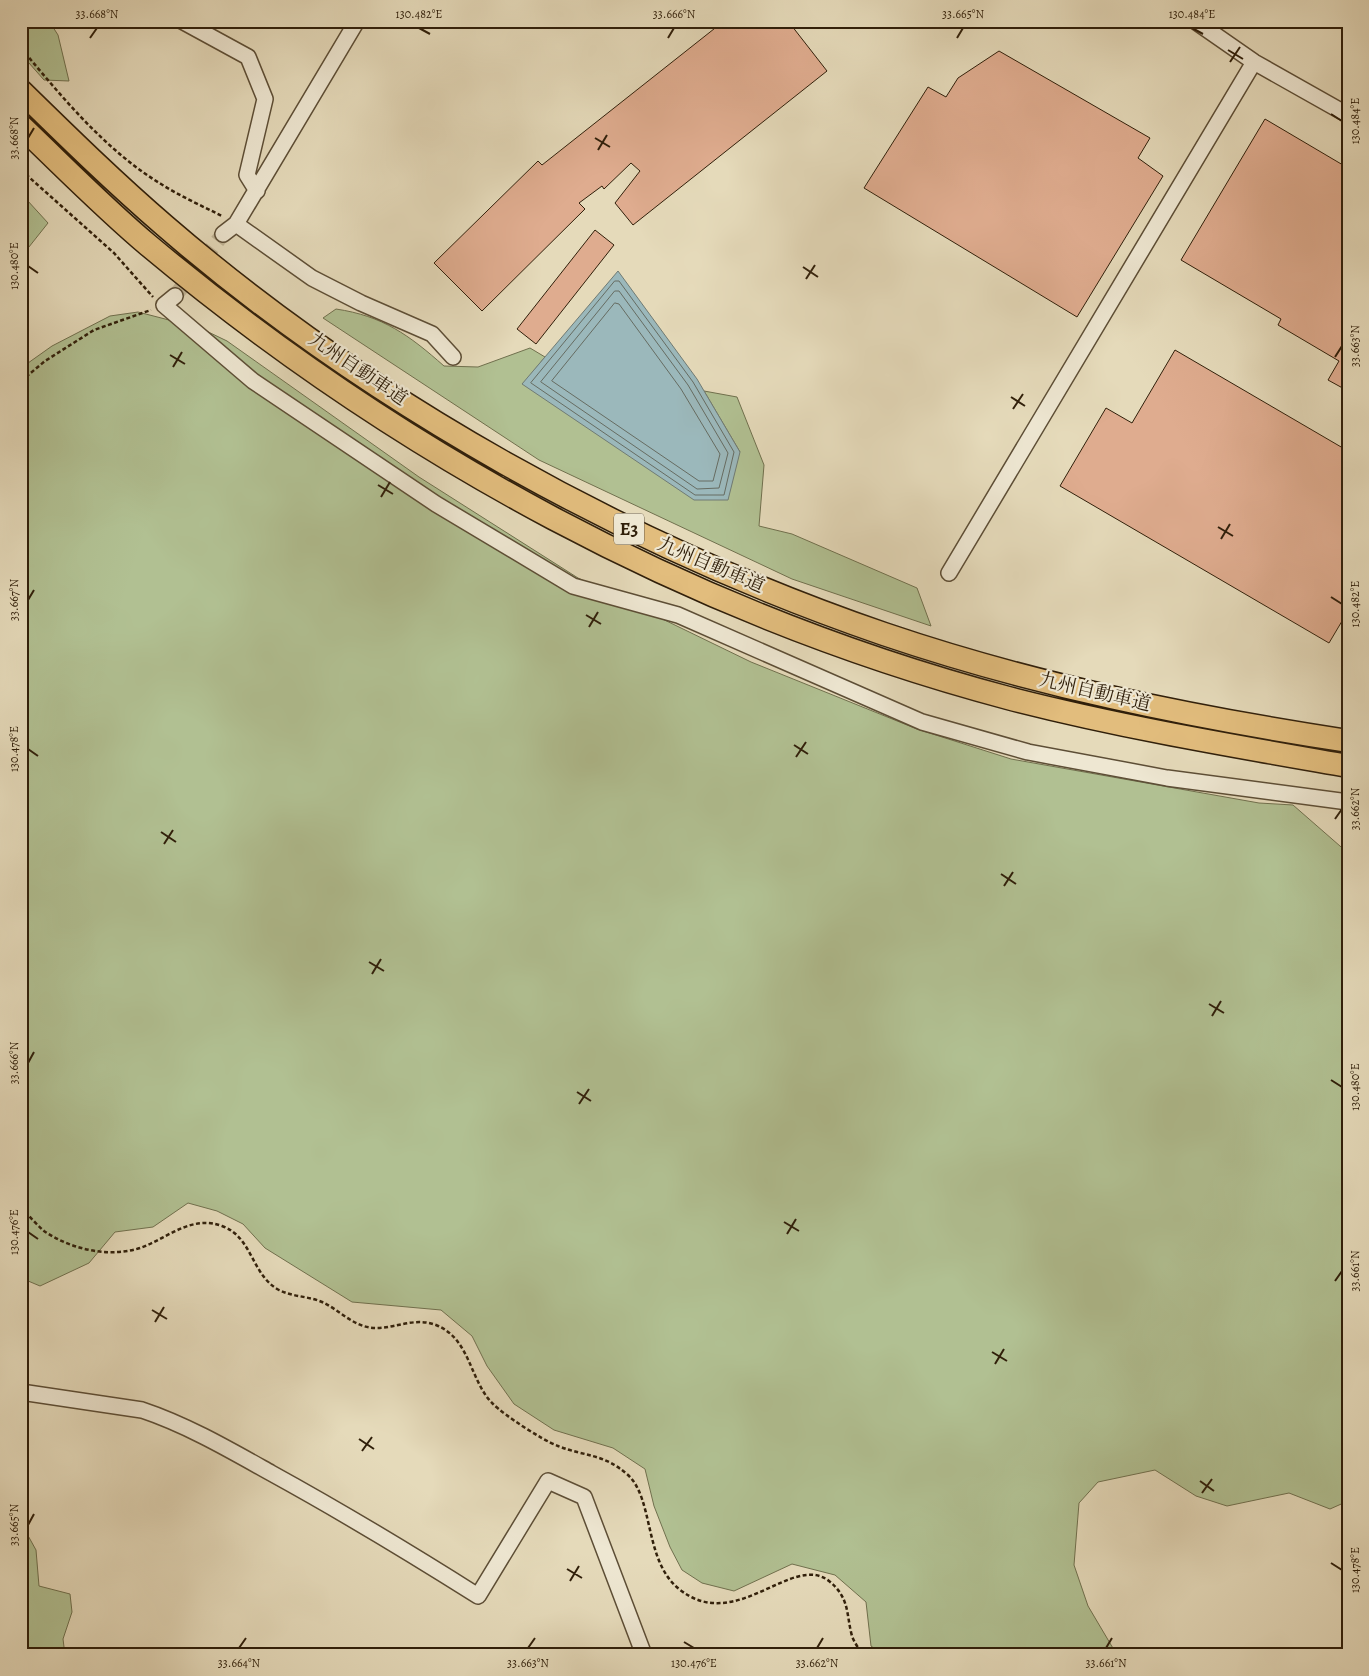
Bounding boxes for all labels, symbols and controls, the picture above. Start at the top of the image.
text: 33.668°N [76,6,119,22]
text: 130.482°E [396,6,442,22]
text: 33.666°N [653,6,696,22]
text: 33.665°N [942,6,984,22]
text: 130.484°E [1169,6,1215,22]
text: 130.484°E [1347,98,1363,144]
text: 33.668°N [6,116,22,159]
text: 130.480°E [6,242,22,290]
text: 33.663°N [1347,325,1363,367]
street label: 九州自動車道 [303,326,413,412]
road number: E3 [614,514,644,544]
street label: 九州自動車道 [653,531,769,599]
text: 33.667°N [6,579,22,621]
text: 130.482°E [1347,581,1363,627]
street label: 九州自動車道 [1037,667,1153,717]
text: 130.478°E [6,726,22,772]
text: 33.662°N [1347,787,1363,830]
text: 33.666°N [6,1041,22,1084]
text: 130.480°E [1347,1063,1363,1111]
text: 130.476°E [6,1209,22,1255]
text: 33.661°N [1347,1250,1363,1292]
text: 33.665°N [6,1504,22,1546]
text: 130.478°E [1347,1547,1363,1593]
text: 33.664°N [218,1655,261,1671]
text: 33.663°N [507,1655,549,1671]
text: 130.476°E [671,1655,717,1671]
text: 33.662°N [796,1655,839,1671]
text: 33.661°N [1085,1655,1127,1671]

